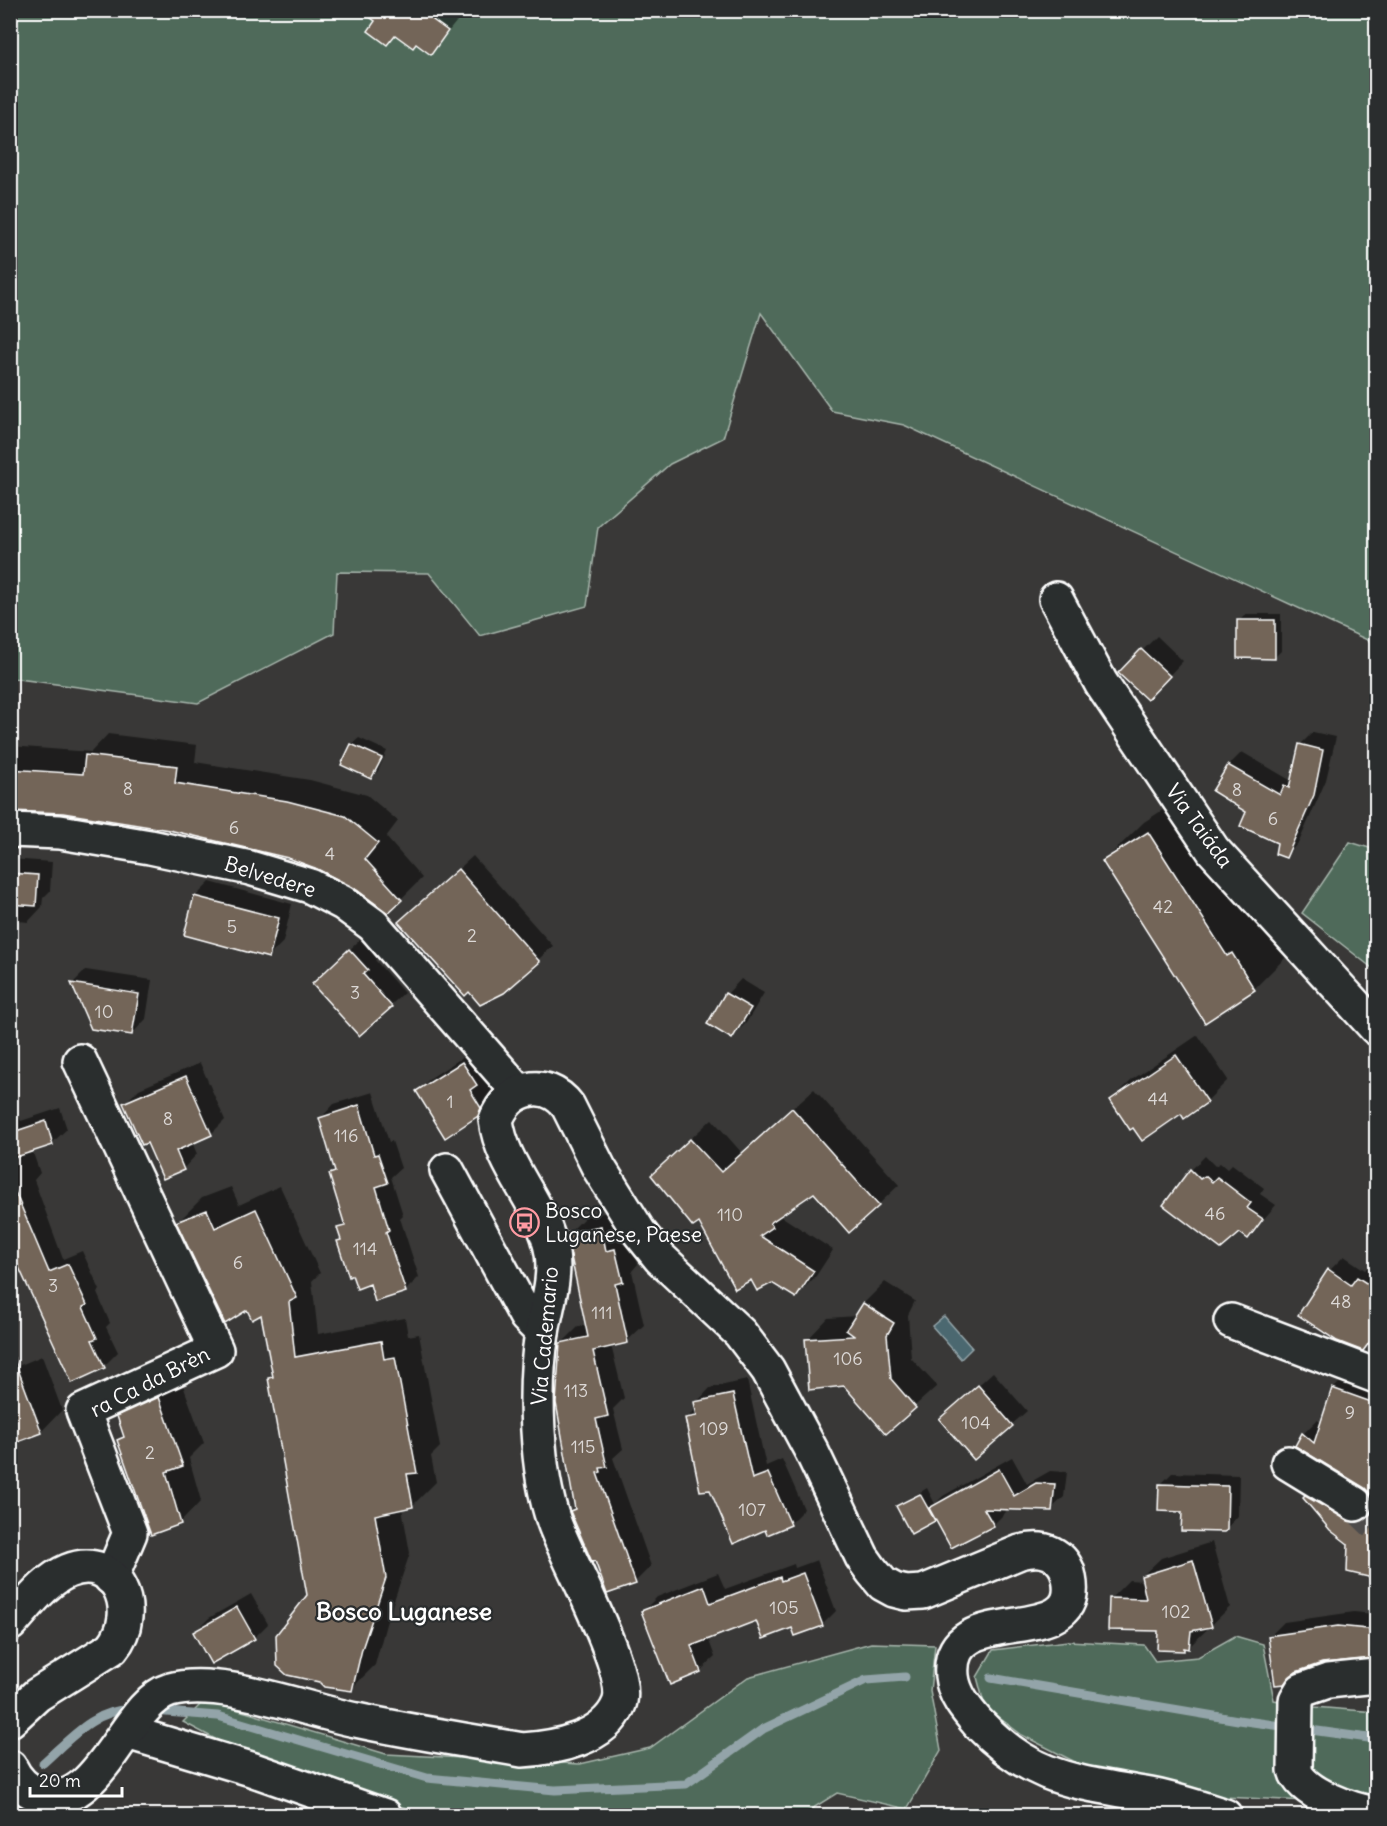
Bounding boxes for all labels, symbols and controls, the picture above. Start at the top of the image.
house number: 8 [123,777,133,800]
street label: Via Taiáda [1160,778,1239,873]
house number: 8 [1232,778,1242,801]
house number: 6 [1268,807,1278,830]
house number: 6 [229,816,239,839]
house number: 4 [325,842,335,865]
street label: Belvedere [221,850,319,903]
house number: 42 [1153,895,1173,918]
house number: 5 [227,915,237,938]
house number: 2 [467,924,477,947]
house number: 3 [350,981,360,1004]
house number: 10 [95,1000,114,1023]
house number: 44 [1148,1087,1168,1110]
house number: 1 [446,1090,454,1113]
house number: 8 [163,1107,173,1130]
house number: 116 [334,1124,358,1147]
place label: Bosco Luganese, Paese [545,1197,702,1248]
house number: 46 [1205,1202,1225,1225]
house number: 110 [717,1203,743,1226]
bus stop icon: Bosco Luganese, Paese [508,1207,540,1239]
house number: 114 [353,1237,377,1260]
house number: 6 [233,1251,243,1274]
street label: Via Cademario [525,1265,564,1407]
house number: 3 [48,1274,58,1297]
house number: 48 [1331,1290,1351,1313]
house number: 111 [591,1301,613,1324]
street label: ra Ca da Brèn [86,1340,214,1423]
house number: 106 [833,1347,863,1370]
house number: 113 [564,1379,588,1402]
house number: 9 [1345,1401,1355,1424]
house number: 104 [961,1411,991,1434]
house number: 109 [699,1417,729,1440]
house number: 115 [571,1435,595,1458]
house number: 2 [145,1441,155,1464]
house number: 107 [738,1498,766,1521]
district label: Bosco Luganese [316,1596,492,1626]
house number: 105 [769,1596,799,1619]
house number: 102 [1162,1600,1191,1623]
scale bar [30,1760,122,1798]
text: 20 m [39,1769,81,1792]

